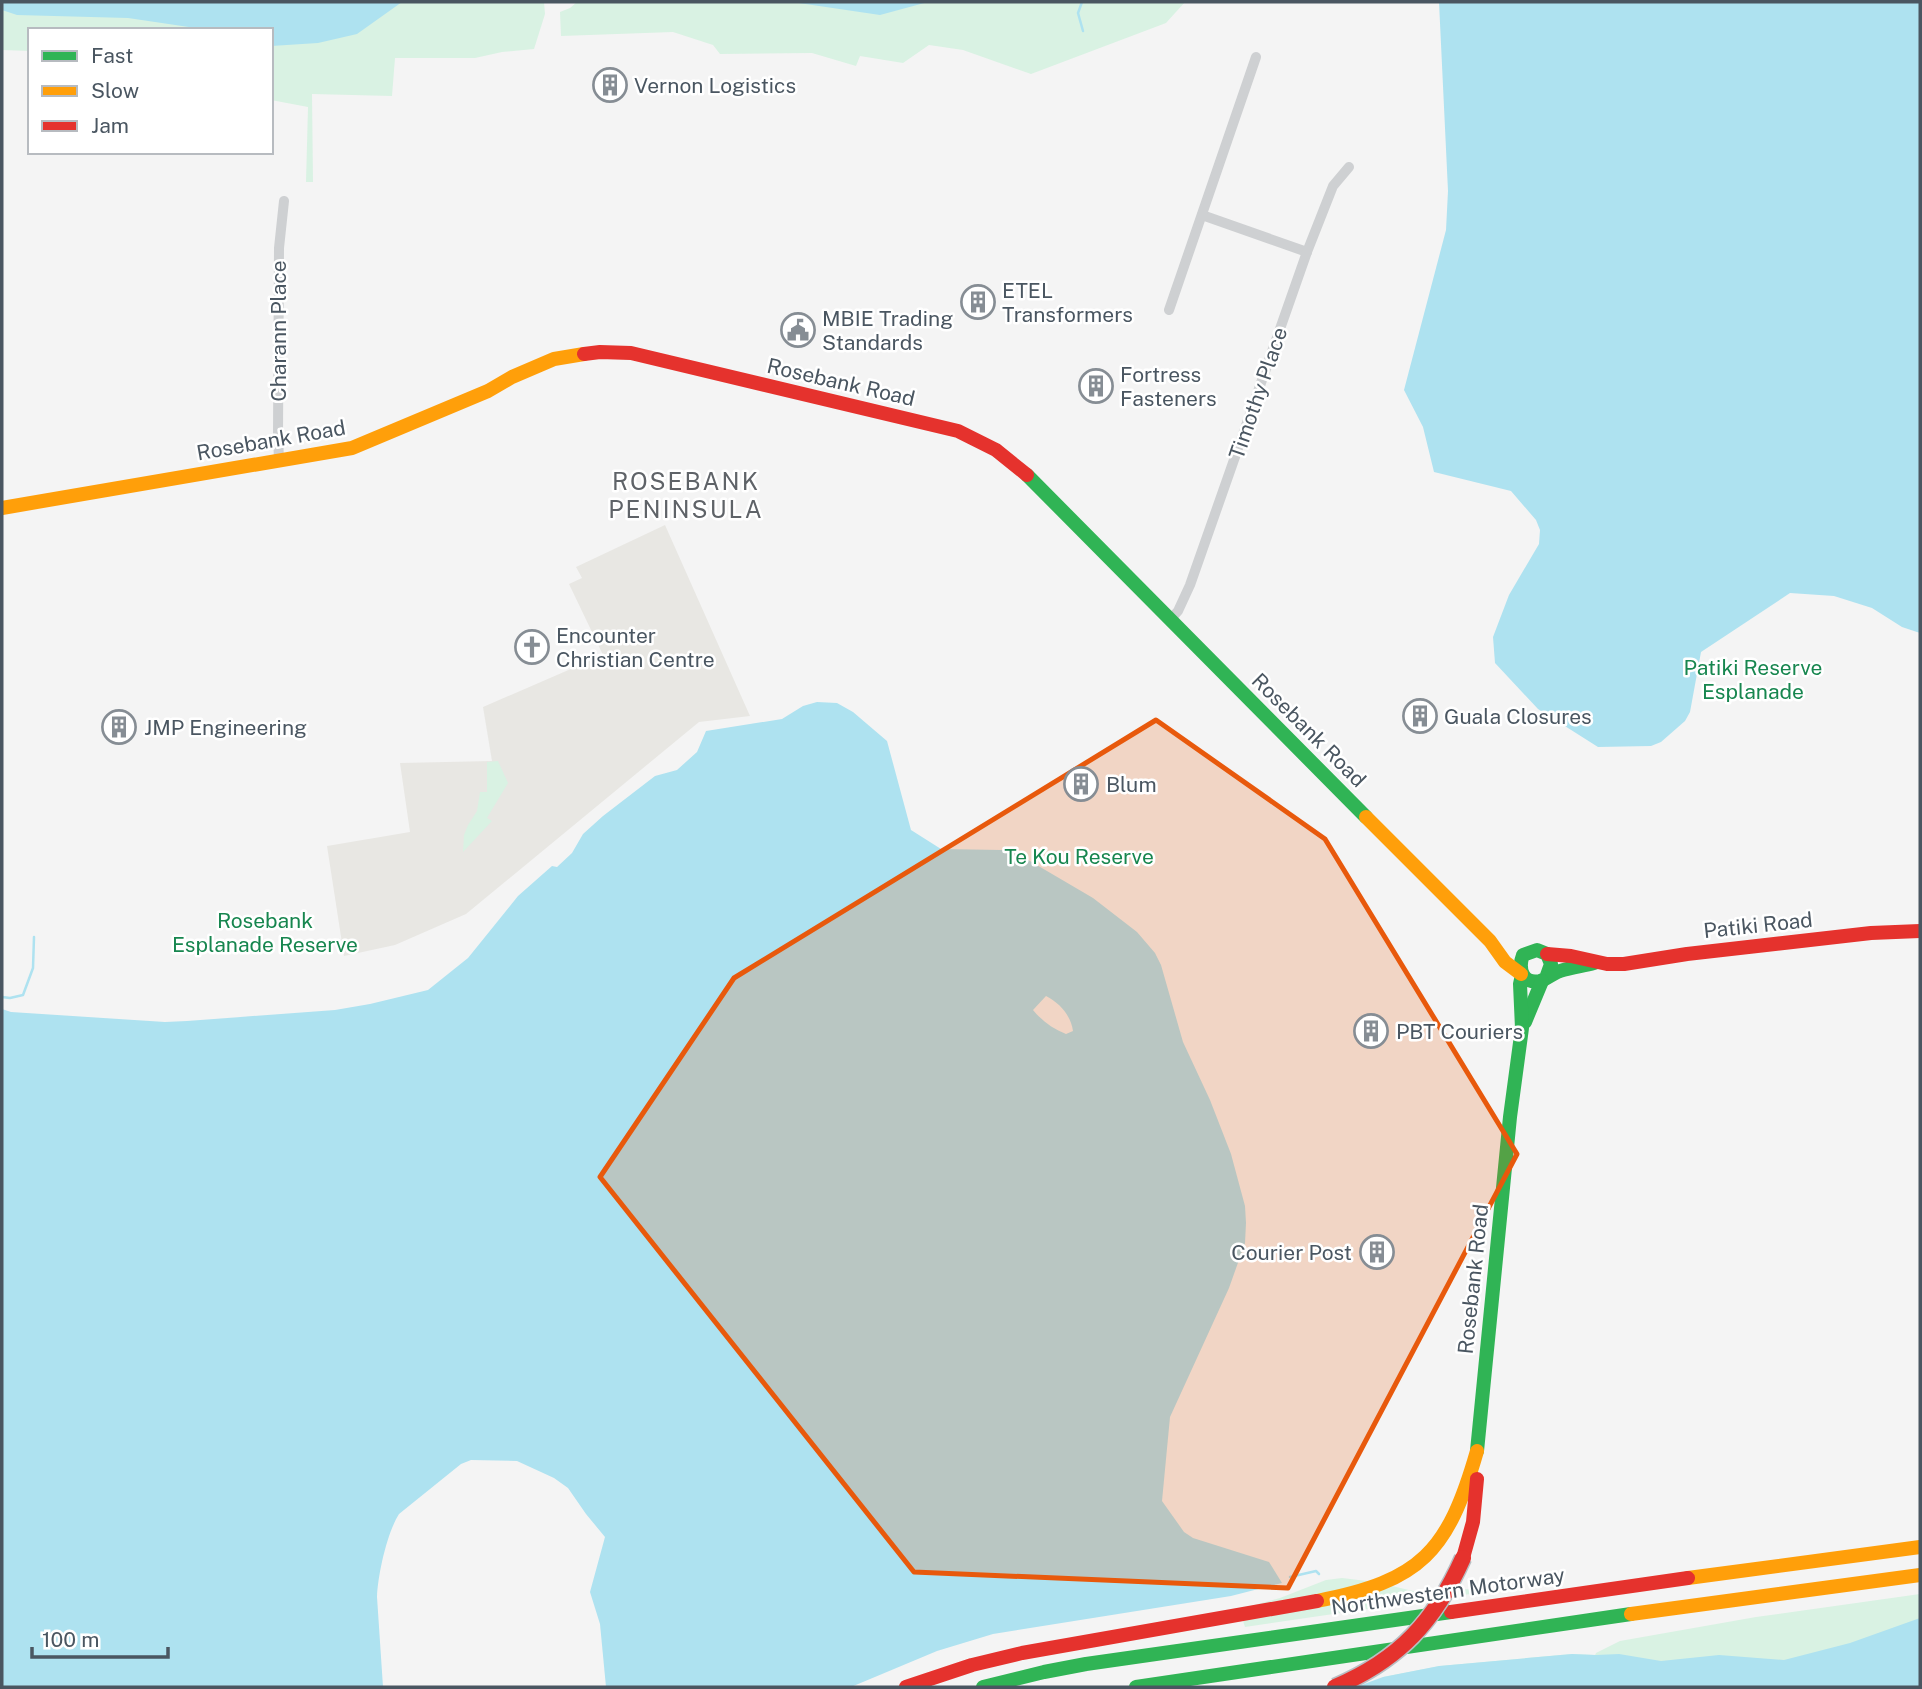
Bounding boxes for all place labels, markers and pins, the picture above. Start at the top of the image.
building icon: Vernon Logistics [591,66,629,104]
place label: Vernon Logistics [634,73,796,98]
place label: ETEL Transformers [1002,278,1133,327]
building icon: ETEL Transformers [959,283,997,321]
place label: MBIE Trading Standards [822,306,953,355]
public building icon: MBIE Trading Standards [779,311,817,349]
place label: Fortress Fasteners [1120,362,1217,411]
building icon: Fortress Fasteners [1077,367,1115,405]
place label: Encounter Christian Centre [556,623,715,672]
church icon: Encounter Christian Centre [513,628,551,666]
building icon: Guala Closures [1401,697,1439,735]
place label: Guala Closures [1444,704,1592,729]
building icon: JMP Engineering [100,708,138,746]
place label: JMP Engineering [144,715,307,740]
building icon: Blum [1062,765,1100,803]
place label: Blum [1106,772,1157,797]
building icon: PBT Couriers [1352,1012,1390,1050]
place label: PBT Couriers [1396,1019,1523,1044]
building icon: Courier Post [1358,1233,1396,1271]
place label: Courier Post [1231,1240,1352,1265]

